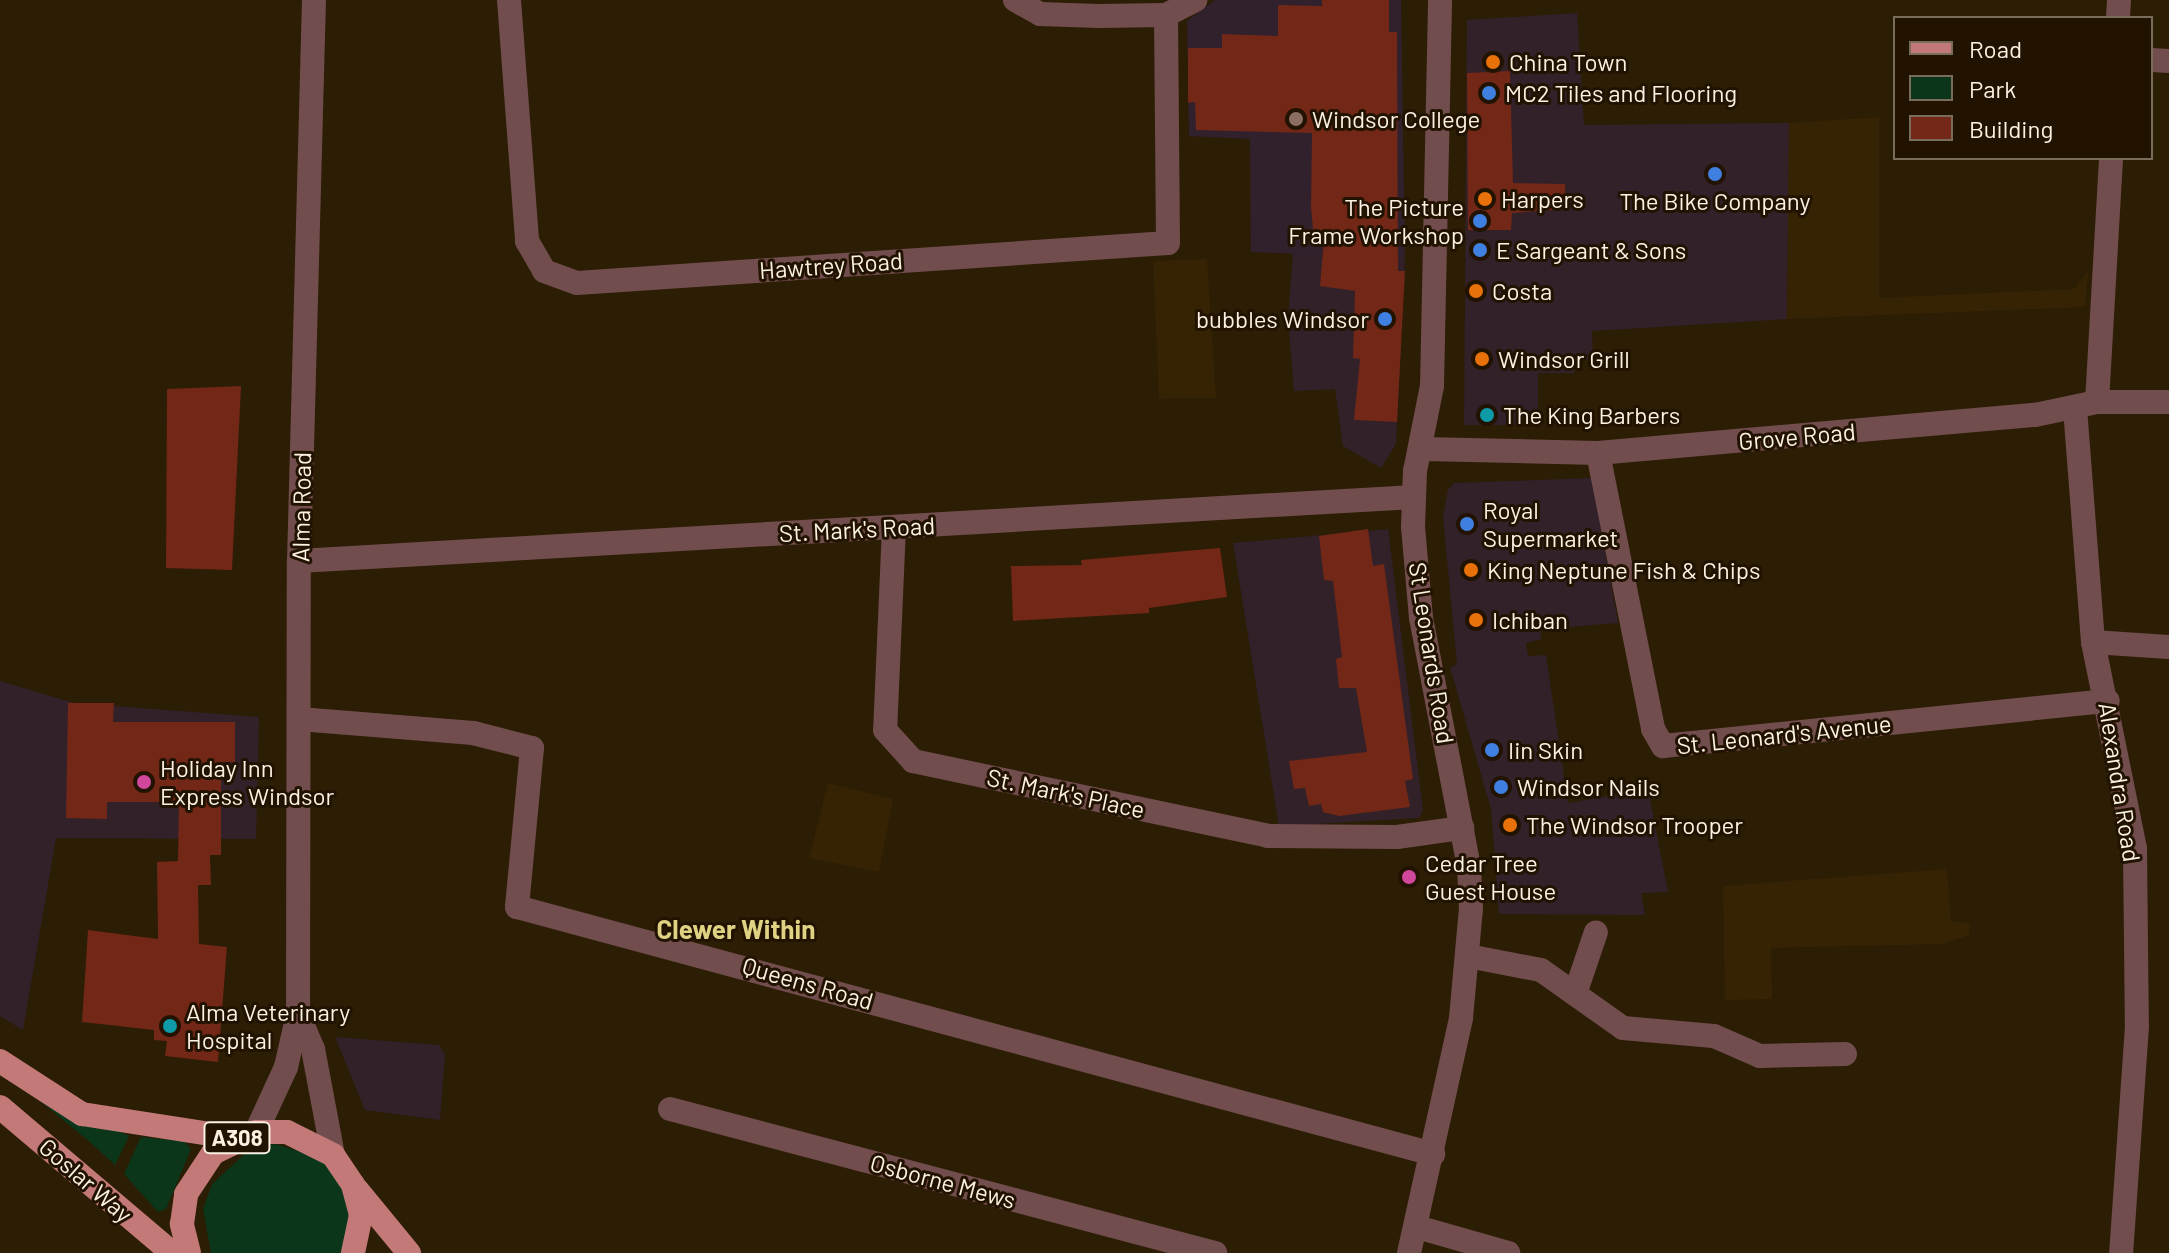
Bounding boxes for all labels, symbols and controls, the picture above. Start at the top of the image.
legend [1893,16,2153,160]
text: Road [1969,34,2022,63]
place label: China Town [1509,48,1627,76]
marker: China Town [1484,53,1502,71]
text: Park [1969,74,2016,103]
place label: MC2 Tiles and Flooring [1505,79,1737,107]
marker: MC2 Tiles and Flooring [1480,84,1498,102]
place label: Windsor College [1312,105,1480,133]
marker: Windsor College [1287,110,1305,128]
text: Building [1969,114,2053,143]
marker: The Bike Company [1706,165,1724,183]
place label: Harpers [1501,185,1584,213]
place label: The Bike Company [1619,187,1811,215]
marker: Harpers [1476,190,1494,208]
place label: The Picture Frame Workshop [1288,193,1464,249]
marker: The Picture Frame Workshop [1471,212,1489,230]
place label: E Sargeant & Sons [1496,236,1686,264]
marker: E Sargeant & Sons [1471,241,1489,259]
street label: Hawtrey Road [758,246,904,284]
place label: Costa [1492,277,1552,305]
marker: Costa [1467,282,1485,300]
place label: bubbles Windsor [1196,305,1369,333]
marker: bubbles Windsor [1376,310,1394,328]
place label: Windsor Grill [1498,345,1630,373]
marker: Windsor Grill [1473,350,1491,368]
place label: The King Barbers [1503,401,1680,429]
marker: The King Barbers [1478,406,1496,424]
street label: Grove Road [1737,417,1857,455]
street label: Alma Road [286,452,316,562]
place label: Royal Supermarket [1483,496,1618,552]
street label: St. Mark's Road [778,511,936,547]
marker: Royal Supermarket [1458,515,1476,533]
place label: King Neptune Fish & Chips [1487,556,1761,584]
street label: St Leonards Road [1403,560,1461,746]
marker: King Neptune Fish & Chips [1462,561,1480,579]
place label: Ichiban [1492,606,1568,634]
marker: Ichiban [1467,611,1485,629]
street label: Alexandra Road [2093,700,2147,864]
street label: St. Leonard's Avenue [1675,708,1893,760]
place label: Iin Skin [1508,736,1583,764]
marker: Iin Skin [1483,741,1501,759]
place label: Holiday Inn Express Windsor [160,754,334,810]
street label: St. Mark's Place [985,762,1147,824]
marker: Holiday Inn Express Windsor [135,773,153,791]
place label: Windsor Nails [1517,773,1660,801]
marker: Windsor Nails [1492,778,1510,796]
place label: The Windsor Trooper [1526,811,1743,839]
marker: The Windsor Trooper [1501,816,1519,834]
place label: Cedar Tree Guest House [1425,849,1556,905]
marker: Cedar Tree Guest House [1400,868,1418,886]
district label: Clewer Within [657,913,815,945]
street label: Queens Road [739,951,877,1015]
place label: Alma Veterinary Hospital [186,998,350,1054]
marker: Alma Veterinary Hospital [161,1017,179,1035]
road number: A308 [203,1120,271,1156]
street label: Goslar Way [34,1132,138,1228]
street label: Osborne Mews [867,1148,1019,1214]

